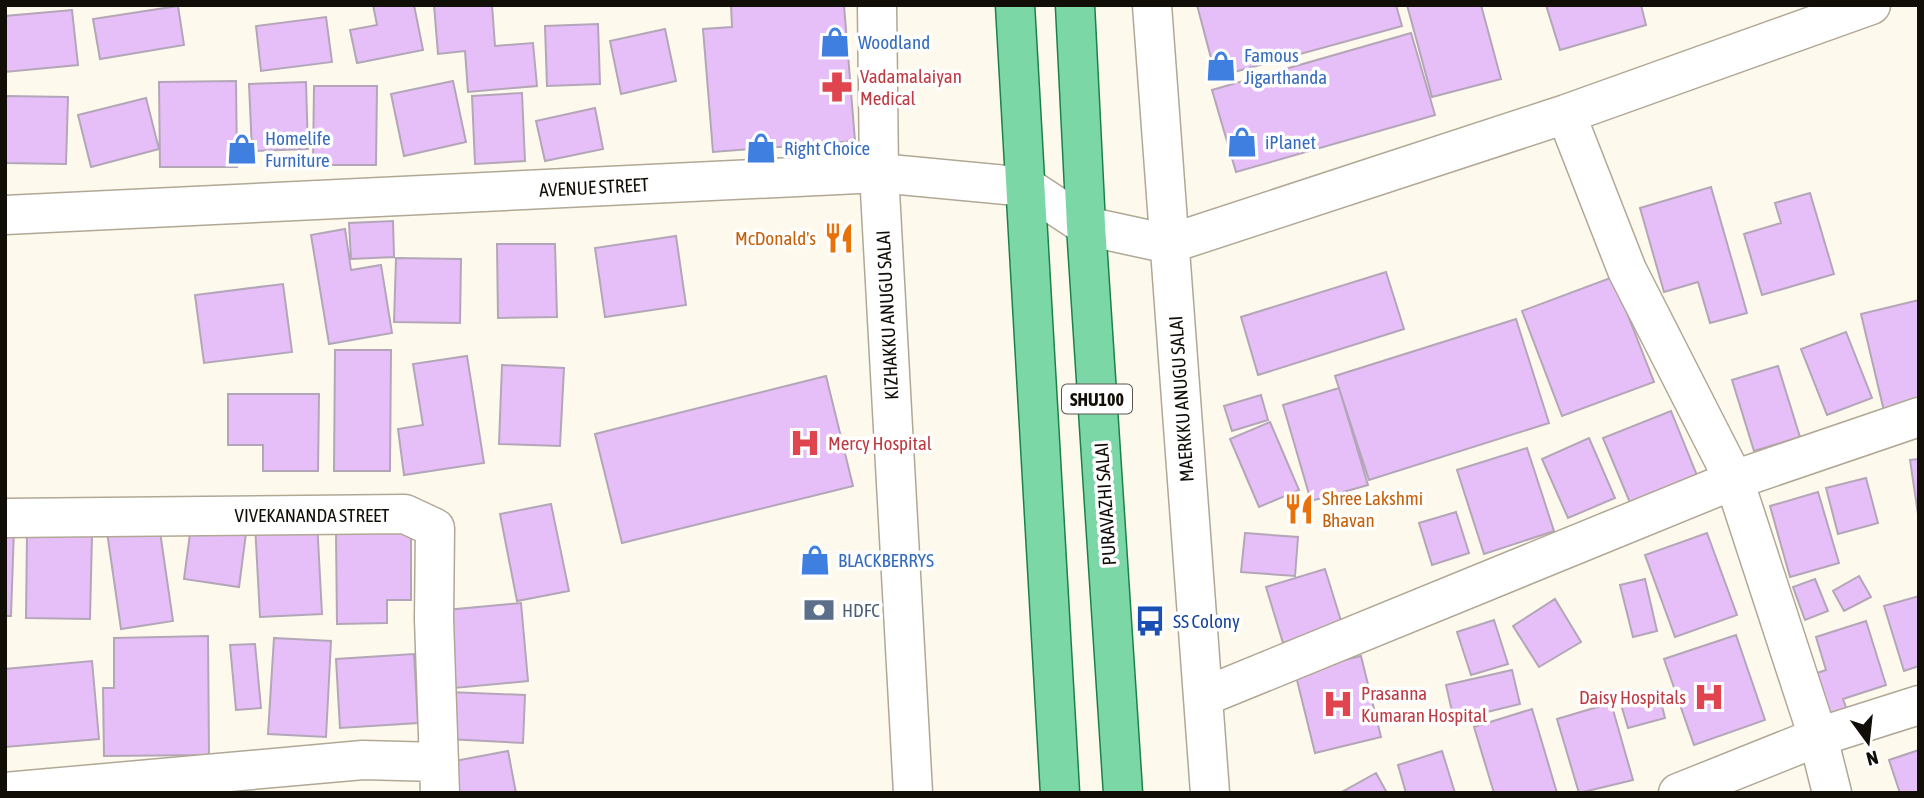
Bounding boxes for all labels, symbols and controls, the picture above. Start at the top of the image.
shop icon: Woodland [818,25,852,59]
place label: Woodland [858,31,930,53]
place label: Famous Jigarthanda [1244,44,1327,88]
shop icon: Famous Jigarthanda [1204,49,1238,83]
place label: Vadamalaiyan Medical [860,65,962,109]
pharmacy icon: Vadamalaiyan Medical [820,70,854,104]
shop icon: iPlanet [1225,125,1259,159]
place label: Homelife Furniture [265,127,331,171]
shop icon: Right Choice [744,131,778,165]
place label: iPlanet [1265,131,1316,153]
shop icon: Homelife Furniture [225,132,259,166]
place label: Right Choice [784,137,870,159]
street label: AVENUE STREET [539,173,650,201]
restaurant icon: McDonald's [822,221,856,255]
place label: McDonald's [735,227,816,249]
street label: KIZHAKKU ANUGU SALAI [872,230,902,400]
street label: MAERKKU ANUGU SALAI [1164,315,1198,483]
road number: SHU100 [1062,384,1132,414]
hospital icon: Mercy Hospital [788,426,822,460]
place label: Mercy Hospital [828,432,932,454]
street label: PURAVAZHI SALAI [1090,442,1120,566]
place label: Shree Lakshmi Bhavan [1322,487,1423,531]
restaurant icon: Shree Lakshmi Bhavan [1282,492,1316,526]
street label: VIVEKANANDA STREET [235,504,390,526]
shop icon: BLACKBERRYS [798,543,832,577]
place label: BLACKBERRYS [838,549,934,571]
bank icon: HDFC [802,593,836,627]
place label: HDFC [842,599,880,621]
bus stop icon: SS Colony [1133,604,1167,638]
place label: SS Colony [1173,610,1240,632]
hospital icon: Daisy Hospitals [1692,680,1726,714]
place label: Prasanna Kumaran Hospital [1361,682,1487,726]
place label: Daisy Hospitals [1579,686,1686,708]
hospital icon: Prasanna Kumaran Hospital [1321,687,1355,721]
north arrow [1833,707,1903,777]
text: N [1864,746,1881,770]

